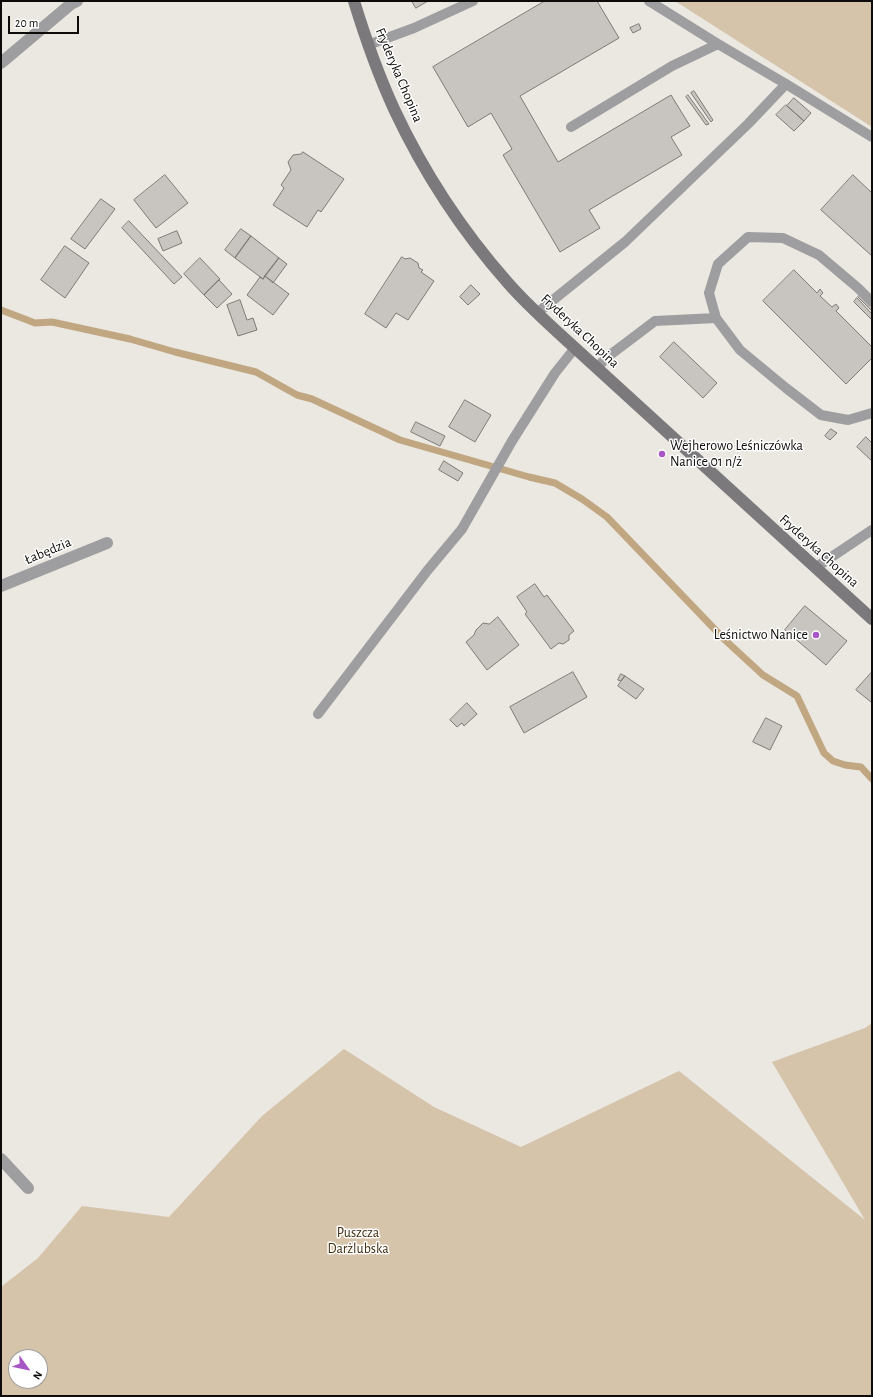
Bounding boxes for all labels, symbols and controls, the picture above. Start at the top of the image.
scale bar [10,8,81,34]
text: 20 m [15,17,38,29]
street label: Fryderyka Chopina [372,25,426,125]
street label: Fryderyka Chopina [537,290,623,372]
place label: Wejherowo Leśniczówka Nanice 01 n/ż [670,438,803,470]
marker: Wejherowo Leśniczówka Nanice 01 n/ż [657,449,667,459]
street label: Fryderyka Chopina [776,511,862,591]
street label: Łabędzia [22,534,74,568]
place label: Leśnictwo Nanice [714,627,808,643]
marker: Leśnictwo Nanice [811,630,821,640]
park label: Puszcza Darżlubska [327,1225,389,1258]
north arrow [8,1349,48,1389]
text: N [31,1369,44,1381]

